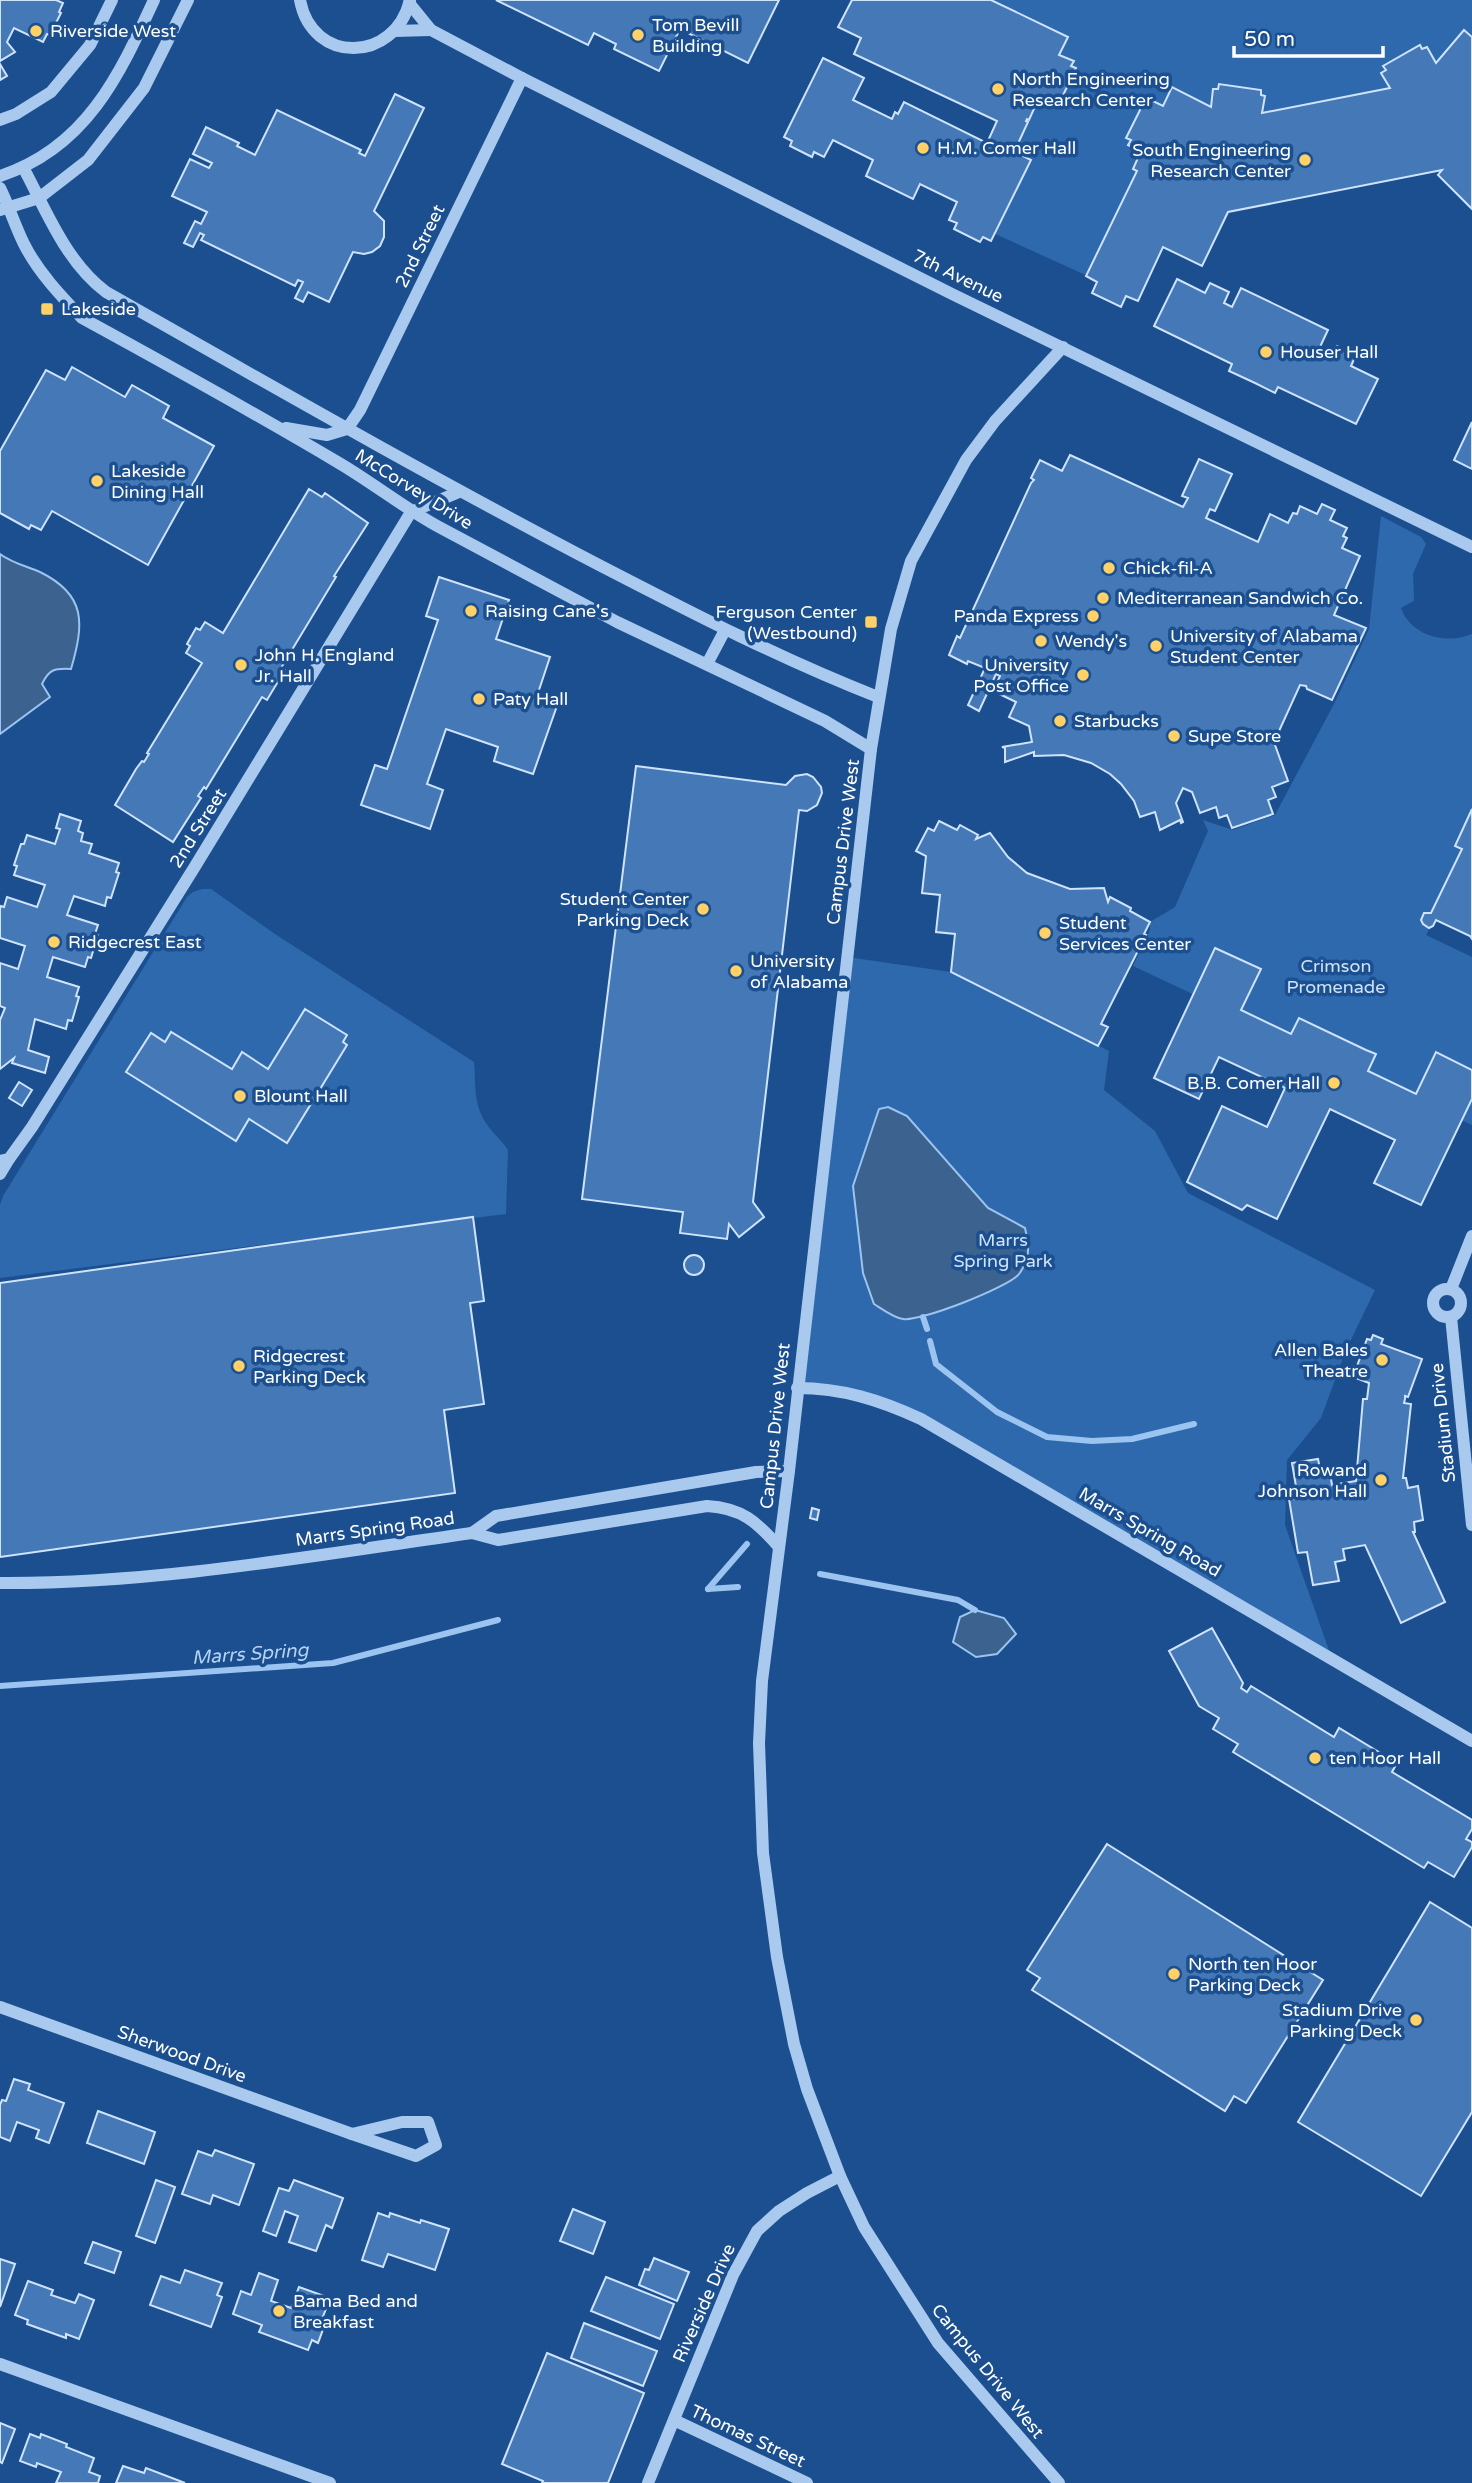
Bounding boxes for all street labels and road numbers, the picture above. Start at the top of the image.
street label: 2nd Street [390,201,450,291]
street label: 7th Avenue [909,245,1007,307]
street label: McCorvey Drive [351,444,477,534]
street label: Campus Drive West [822,758,864,926]
street label: 2nd Street [165,784,231,872]
street label: Campus Drive West [755,1342,795,1510]
street label: Stadium Drive [1426,1362,1460,1484]
street label: Marrs Spring Road [1075,1482,1225,1582]
street label: Marrs Spring Road [294,1507,456,1551]
street label: Sherwood Drive [115,2021,249,2087]
street label: Riverside Drive [668,2240,740,2366]
street label: Campus Drive West [927,2299,1049,2443]
street label: Thomas Street [687,2400,809,2472]

